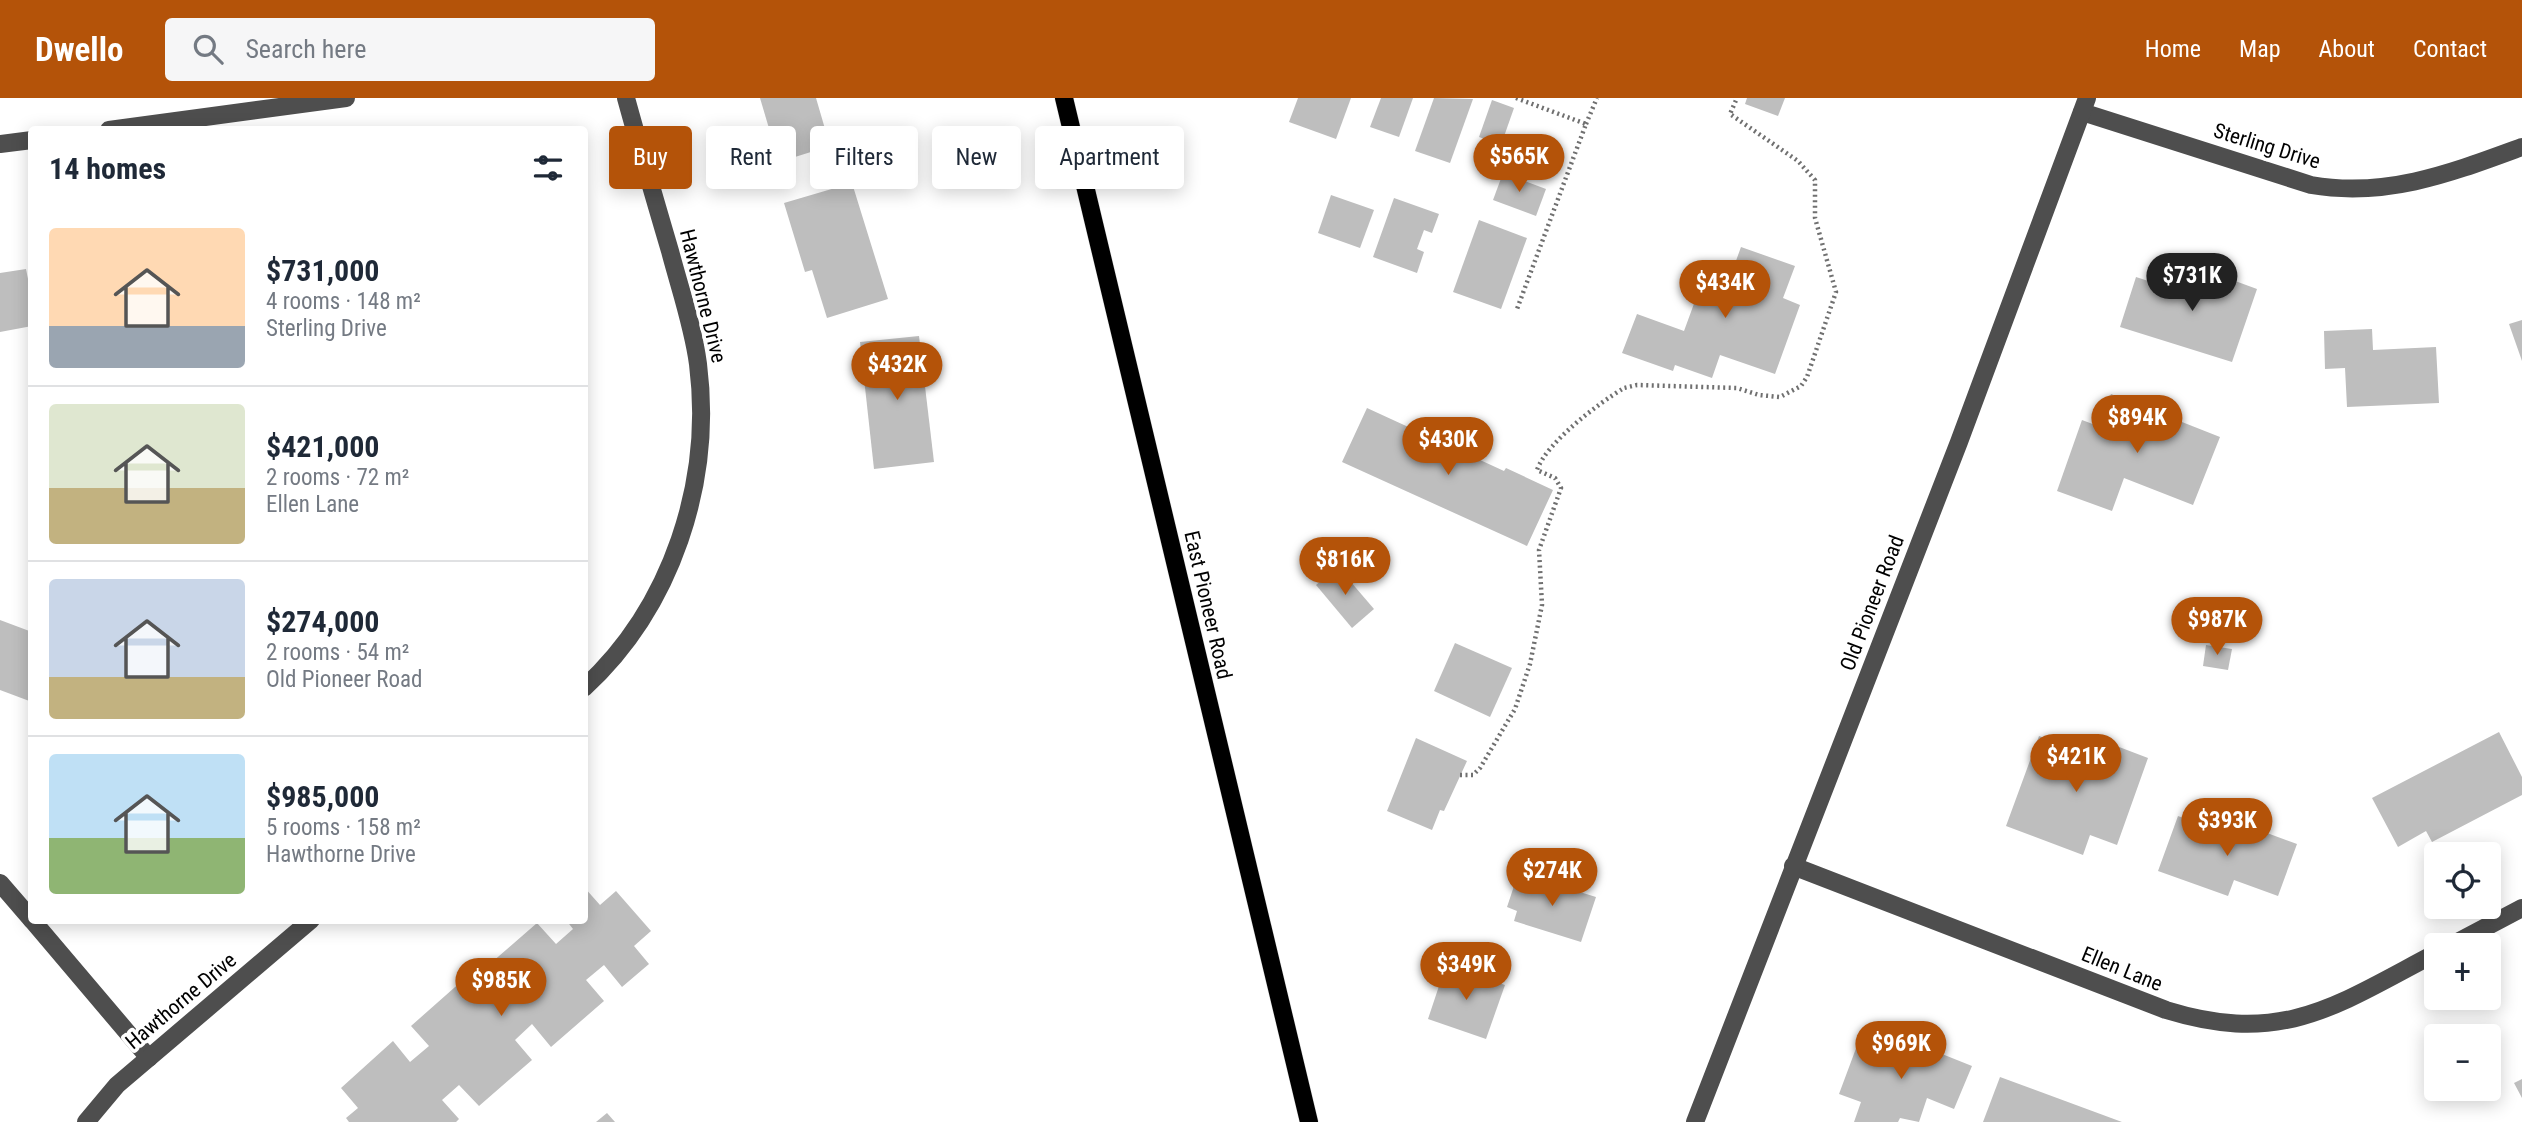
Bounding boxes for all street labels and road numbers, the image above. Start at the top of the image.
street label: Sterling Drive [2211,118,2323,174]
street label: Hawthorne Drive [675,227,731,365]
street label: East Pioneer Road [1179,529,1237,681]
street label: Old Pioneer Road [1835,532,1909,674]
street label: Ellen Lane [2078,942,2166,996]
street label: Hawthorne Drive [121,948,241,1054]

